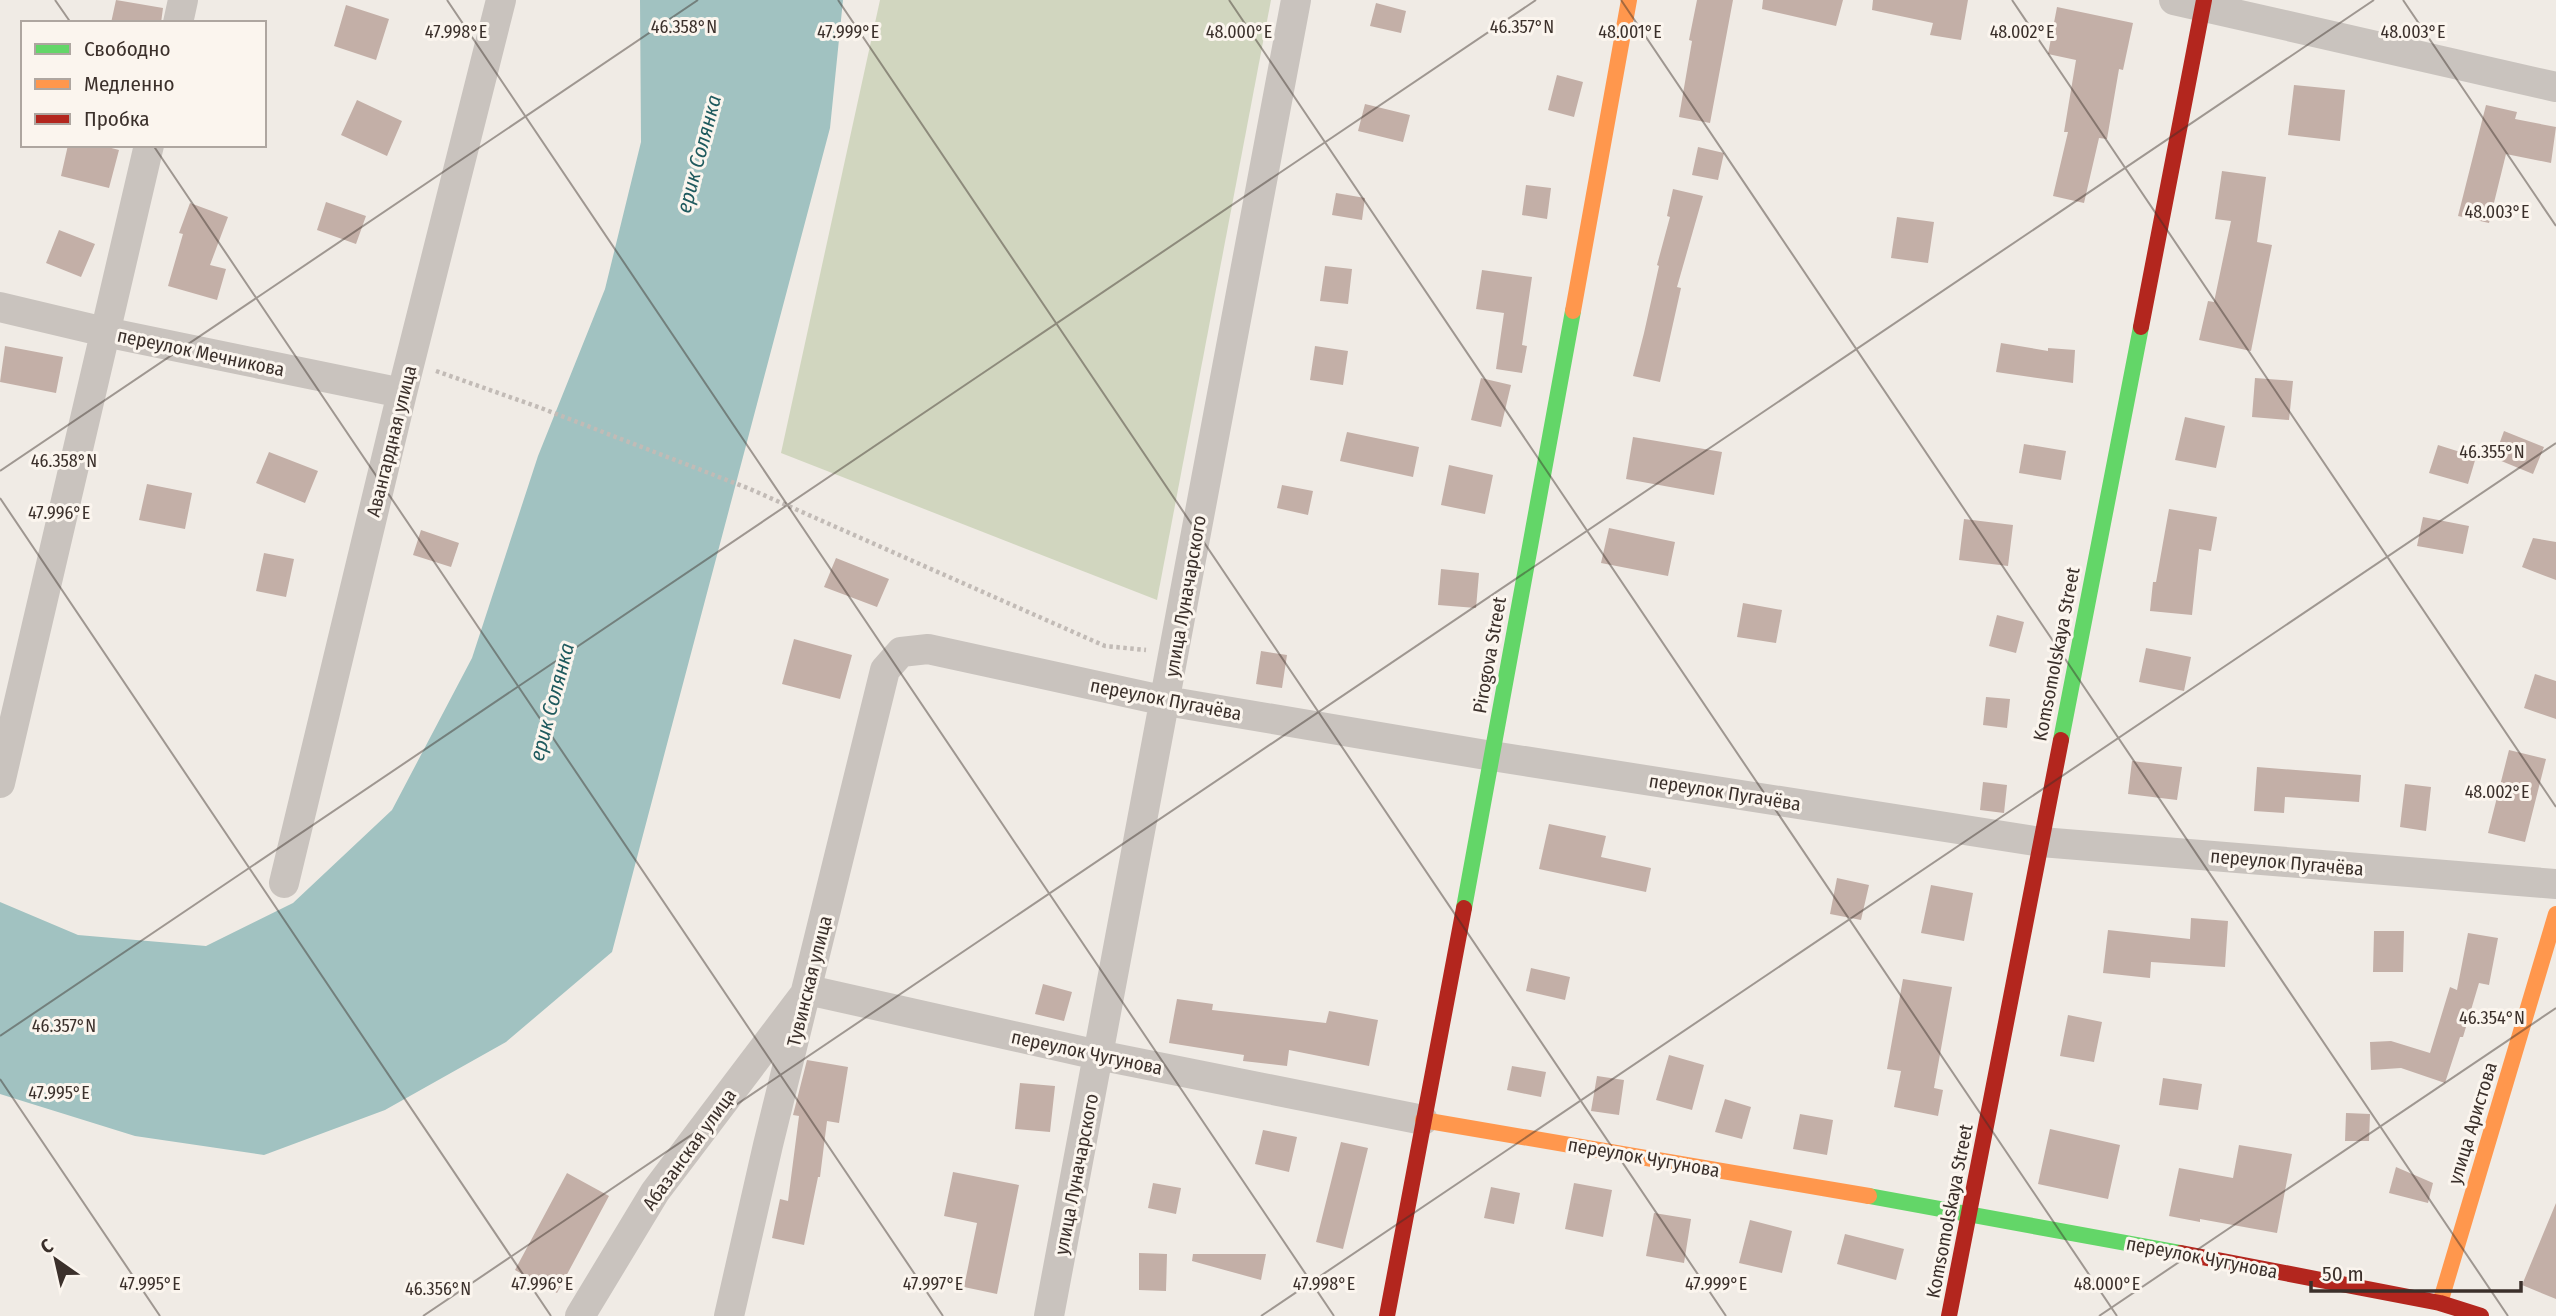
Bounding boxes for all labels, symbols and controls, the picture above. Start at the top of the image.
text: 46.358°N [651,16,717,38]
text: 46.357°N [1490,16,1554,38]
legend [21,21,266,147]
text: 47.998°E [425,21,487,43]
text: 47.999°E [817,21,879,43]
text: 48.000°E [1206,21,1272,43]
text: 48.001°E [1598,21,1662,43]
text: 48.002°E [1990,21,2054,43]
text: 48.003°E [2381,21,2445,43]
text: Свободно [84,36,170,62]
text: Медленно [84,71,174,97]
water label: ерик Солянка [671,92,727,216]
text: Пробка [84,106,150,132]
text: 48.003°E [2465,201,2529,223]
street label: переулок Мечникова [115,324,287,381]
street label: Авангардная улица [362,363,421,519]
text: 46.355°N [2459,441,2525,463]
text: 46.358°N [31,450,97,472]
text: 47.996°E [28,502,90,524]
street label: улица Луначарского [1160,513,1211,679]
street label: Komsomolskaya Street [2028,564,2085,743]
street label: Pirogova Street [1468,594,1511,715]
water label: ерик Солянка [524,640,580,764]
street label: переулок Пугачёва [1088,674,1244,725]
street label: переулок Пугачёва [1647,769,1803,816]
text: 48.002°E [2465,781,2529,803]
street label: переулок Пугачёва [2209,844,2364,881]
street label: Тувинская улица [782,913,837,1049]
text: 46.354°N [2459,1007,2525,1029]
text: 46.357°N [32,1015,96,1037]
street label: переулок Чугунова [1009,1025,1165,1080]
street label: улица Аристова [2443,1059,2502,1187]
text: 47.995°E [28,1082,90,1104]
street label: Абазанская улица [638,1084,741,1214]
street label: улица Луначарского [1050,1092,1103,1257]
street label: Komsomolskaya Street [1921,1121,1978,1300]
street label: переулок Чугунова [1566,1133,1722,1182]
north arrow [21,1225,91,1295]
street label: переулок Чугунова [2124,1232,2280,1283]
text: С [36,1234,57,1259]
scale bar [2311,1250,2521,1294]
text: 50 m [2322,1261,2364,1287]
text: 47.995°E [119,1273,181,1295]
text: 47.996°E [511,1273,573,1295]
text: 47.997°E [903,1273,963,1295]
text: 47.998°E [1293,1273,1355,1295]
text: 47.999°E [1685,1273,1747,1295]
text: 48.000°E [2074,1273,2140,1295]
text: 46.356°N [405,1278,471,1300]

